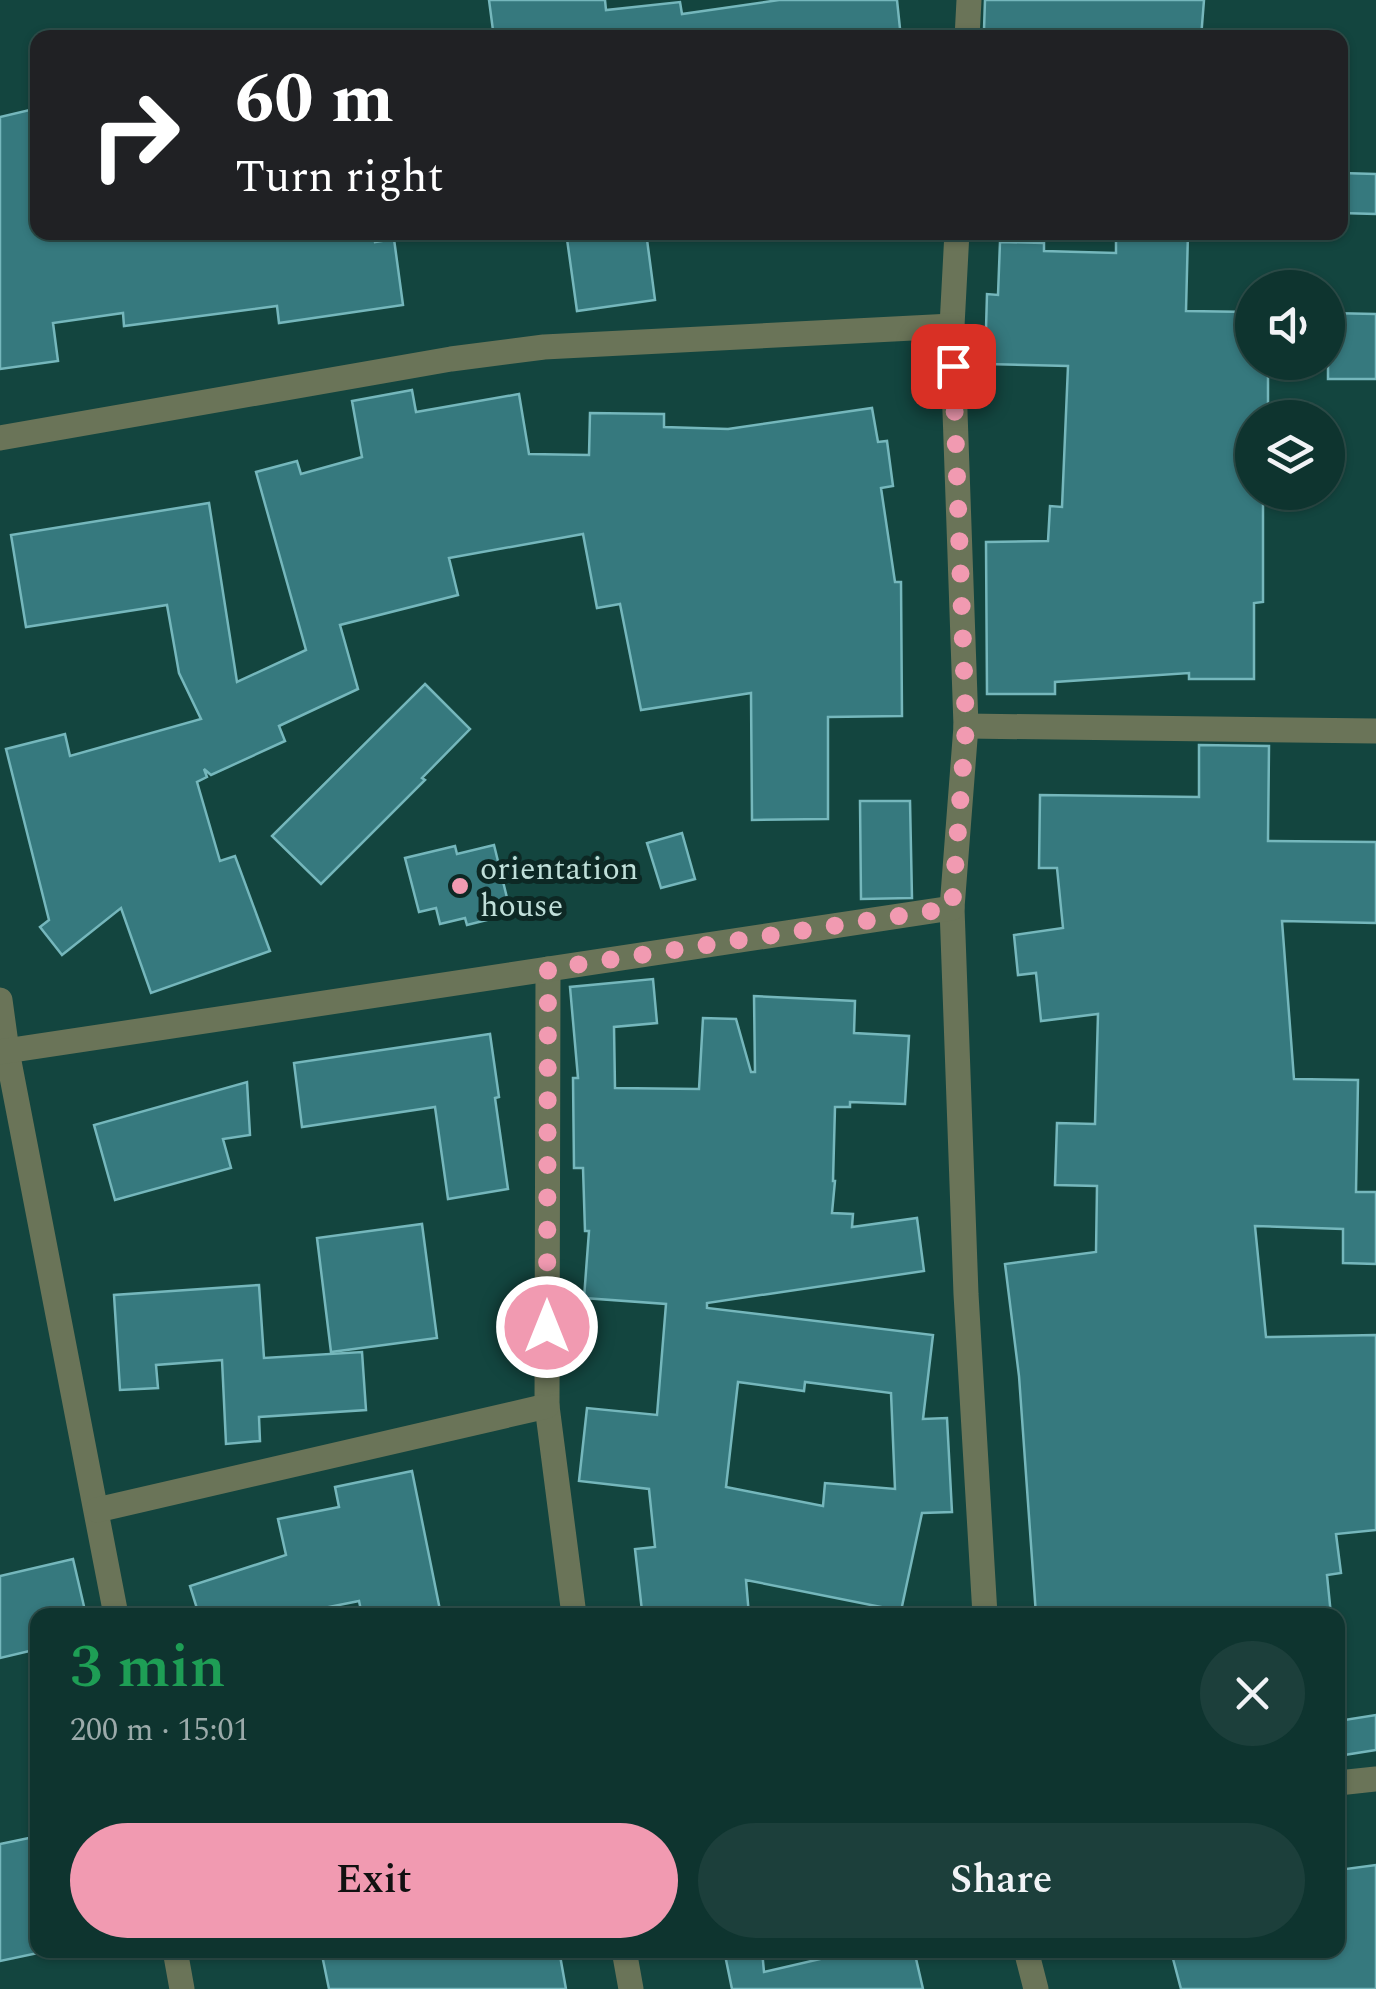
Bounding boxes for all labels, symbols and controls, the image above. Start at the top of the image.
text: 60 m [235,47,394,153]
icon: right [70,70,200,200]
text: Turn right [235,143,444,212]
map controls [1235,270,1345,510]
button: sound [1235,270,1345,380]
pin [911,324,996,409]
icon: arrive [926,339,981,394]
button: layers [1235,400,1345,510]
place label: orientation house [480,845,638,931]
marker: orientation house [449,875,471,897]
position arrow [495,1275,599,1379]
text: 3 min [70,1622,226,1714]
button: close [1200,1641,1305,1746]
text: 200 m · 15:01 [70,1706,250,1755]
button: Exit [70,1823,678,1938]
button: Share [698,1823,1305,1938]

